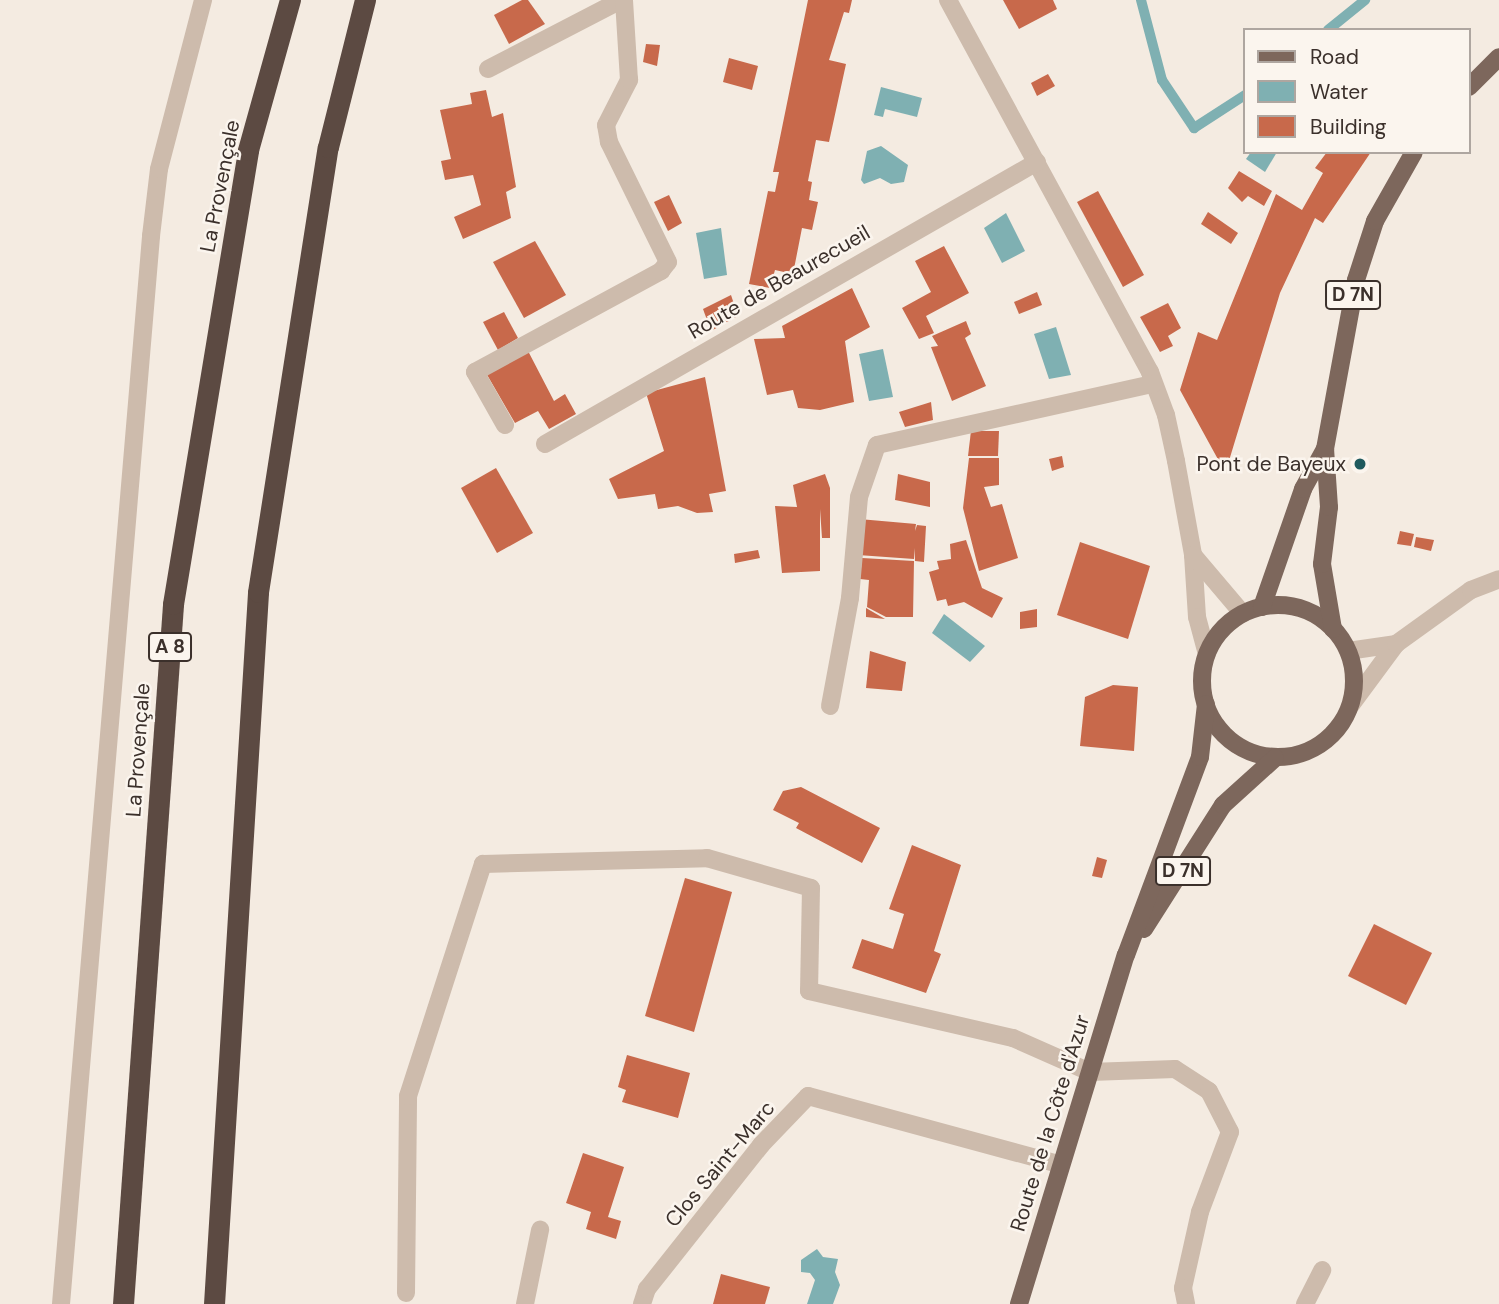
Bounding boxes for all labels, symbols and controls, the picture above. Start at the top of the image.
legend [1244,28,1471,154]
text: Road [1310,43,1359,71]
text: Water [1310,78,1368,106]
text: Building [1310,113,1386,141]
street label: La Provençale [195,118,245,254]
street label: Route de Beaurecueil [684,220,874,344]
road number: D 7N [1325,280,1381,310]
place label: Pont de Bayeux [1197,451,1346,477]
marker: Pont de Bayeux [1352,456,1368,472]
road number: A 8 [147,632,193,662]
street label: La Provençale [121,682,155,818]
road number: D 7N [1155,856,1211,886]
street label: Route de la Côte d'Azur [1005,1012,1095,1234]
street label: Clos Saint-Marc [660,1096,780,1232]

